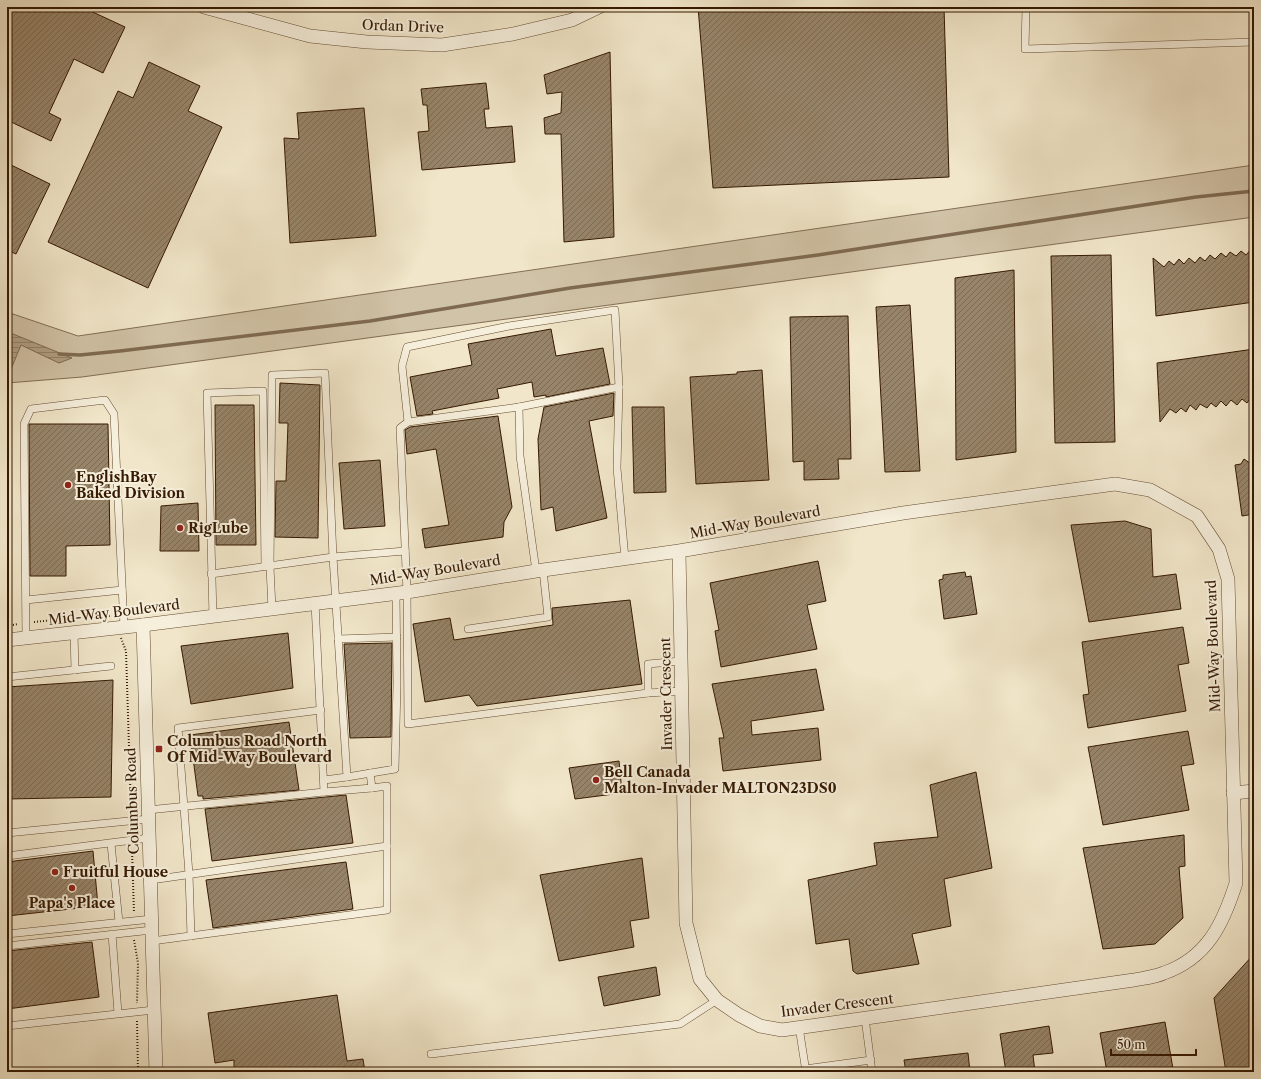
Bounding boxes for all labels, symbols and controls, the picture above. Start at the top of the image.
street label: Ordan Drive [362,16,445,36]
place label: EnglishBay Baked Division [76,468,186,502]
marker: EnglishBay Baked Division [63,480,73,490]
street label: Mid-Way Boulevard [688,502,822,542]
place label: RigLube [188,519,248,537]
marker: RigLube [175,523,185,533]
street label: Mid-Way Boulevard [368,551,502,589]
street label: Mid-Way Boulevard [1202,579,1224,712]
street label: Mid-Way Boulevard [47,595,181,629]
street label: Invader Crescent [656,637,676,751]
place label: Columbus Road North Of Mid-Way Boulevard [167,732,333,766]
marker: Columbus Road North Of Mid-Way Boulevard [154,744,164,754]
street label: Columbus Road [121,747,143,855]
place label: Bell Canada Malton-Invader MALTON23DS0 [604,763,837,797]
marker: Bell Canada Malton-Invader MALTON23DS0 [591,775,601,785]
place label: Fruitful House [63,863,168,881]
marker: Fruitful House [50,867,60,877]
marker: Papa's Place [67,883,77,893]
place label: Papa's Place [29,894,115,912]
street label: Invader Crescent [780,989,894,1021]
scale bar [1111,1031,1196,1057]
text: 50 m [1117,1037,1146,1052]

